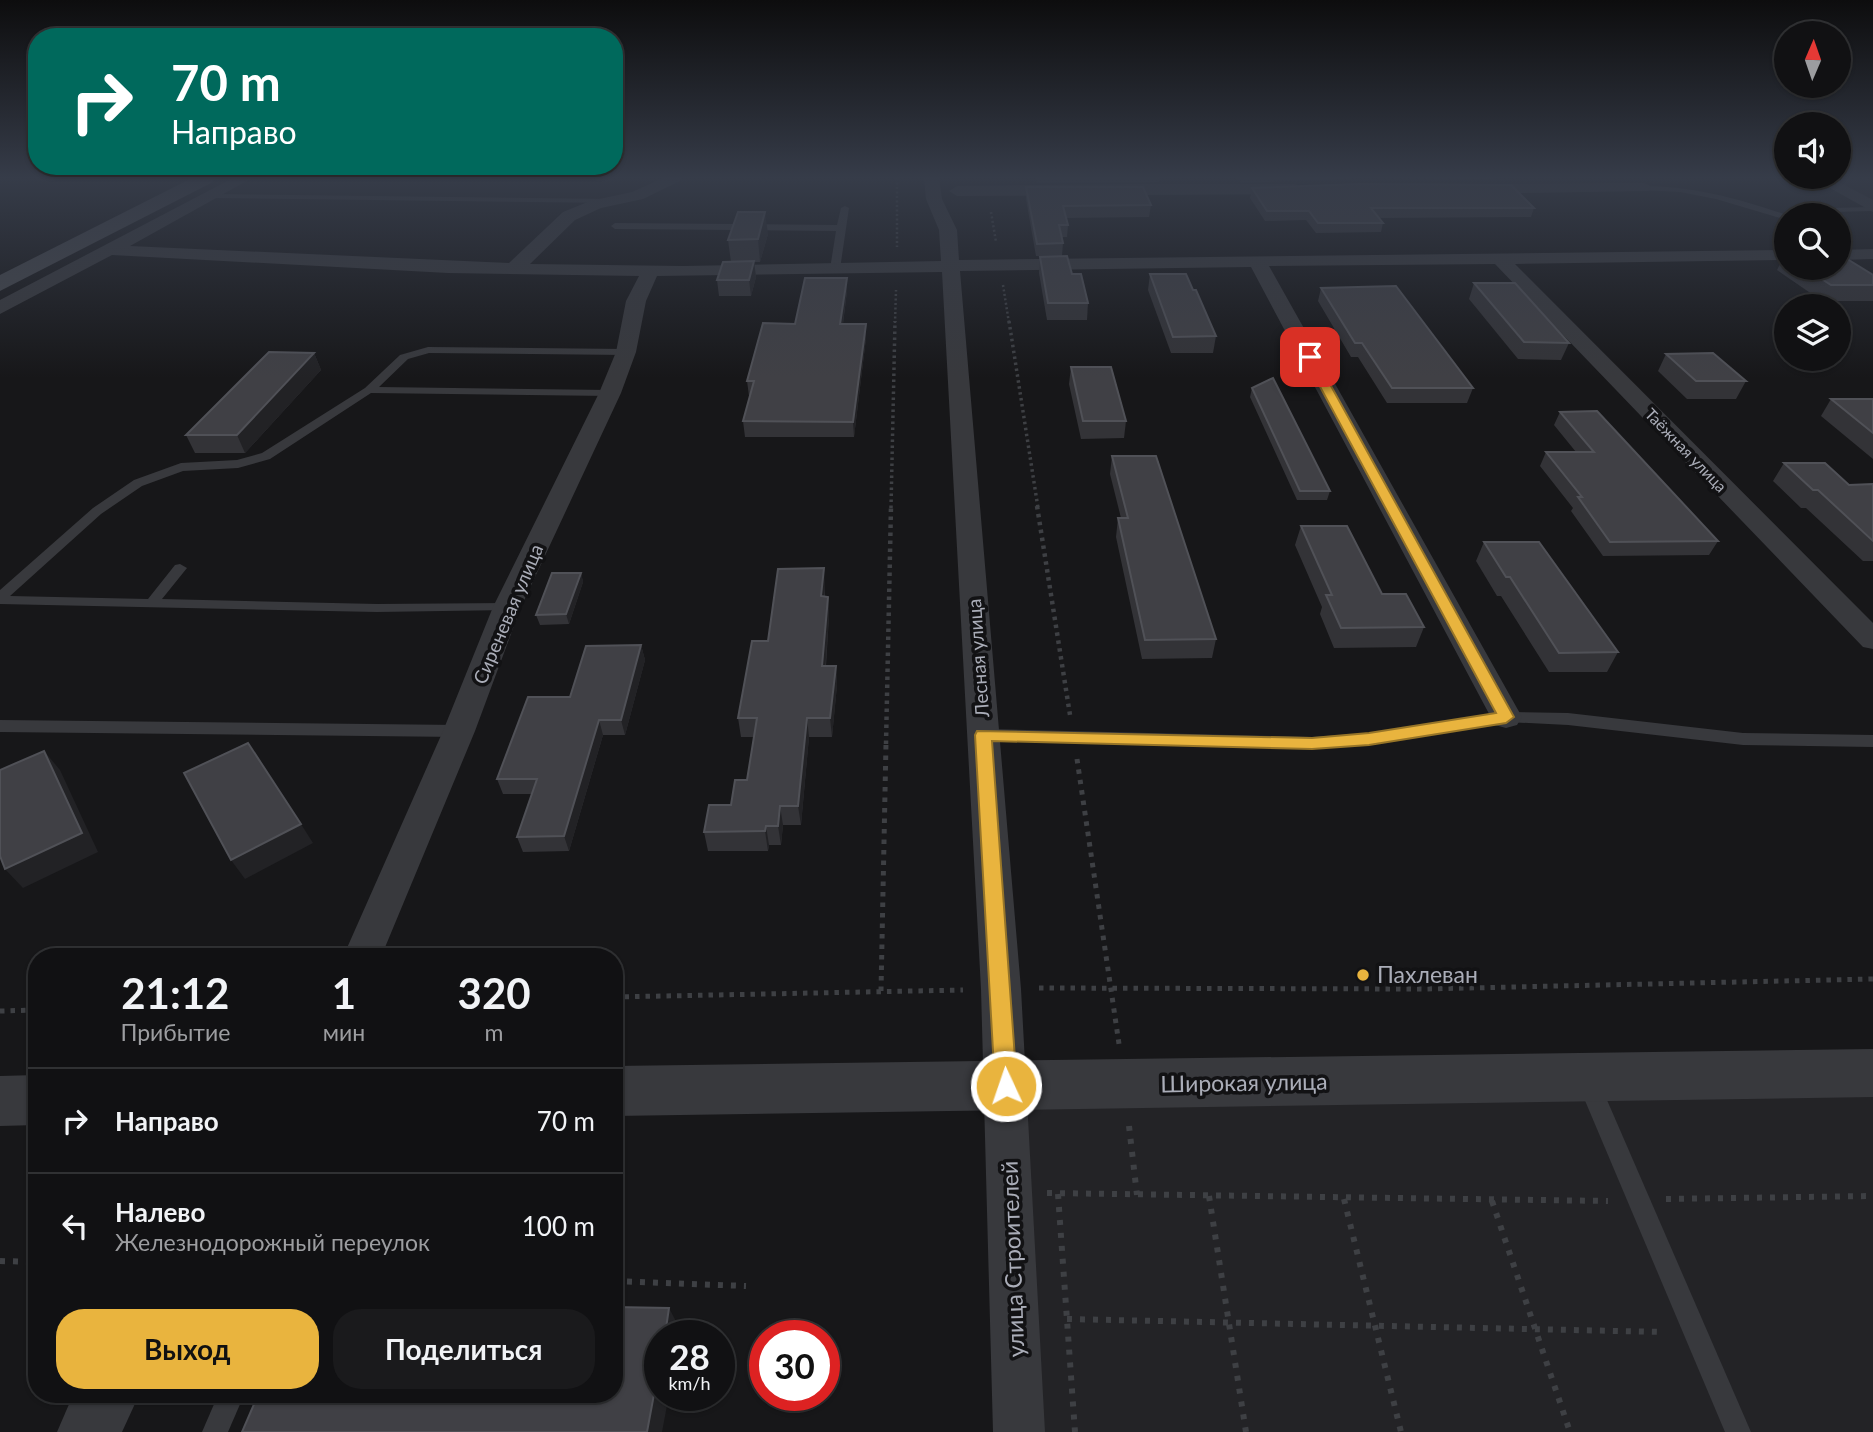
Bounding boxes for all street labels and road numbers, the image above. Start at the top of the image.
street label: Таёжная улица [1642,404,1731,496]
street label: Сиреневая улица [468,540,547,687]
street label: Лесная улица [962,598,993,719]
street label: Широкая улица [1160,1067,1328,1097]
street label: улица Строителей [995,1160,1029,1358]

